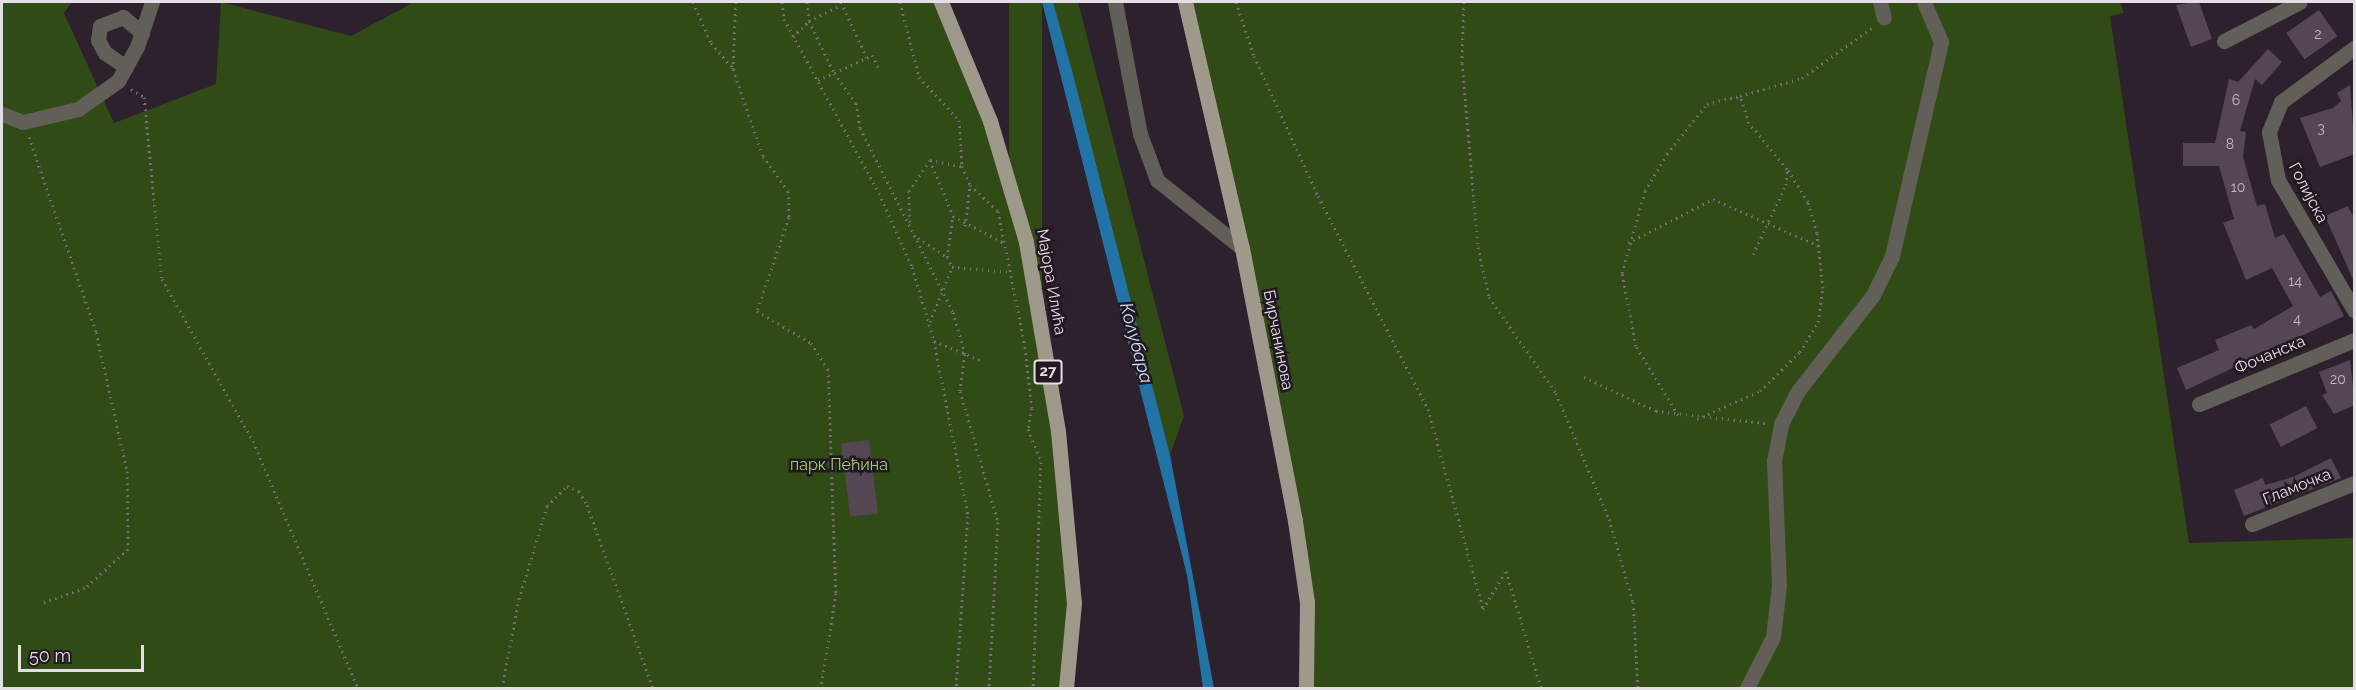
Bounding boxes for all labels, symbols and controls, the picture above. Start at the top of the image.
house number: 2 [2314,26,2322,42]
house number: 6 [2232,92,2240,108]
house number: 3 [2317,120,2325,136]
house number: 8 [2226,136,2234,152]
street label: Голијска [2284,159,2332,227]
house number: 10 [2231,179,2245,195]
street label: Мајора Илића [1032,227,1070,337]
house number: 14 [2288,273,2302,289]
street label: Бирчанинова [1259,288,1297,392]
water label: Колубара [1115,300,1157,386]
house number: 4 [2293,311,2301,327]
street label: Фочанска [2232,332,2308,378]
road number: 27 [1033,360,1063,384]
house number: 20 [2330,371,2346,387]
park label: парк Пећина [790,455,888,475]
street label: Гламочка [2260,465,2334,509]
scale bar [21,633,147,671]
text: 50 m [29,645,71,666]

